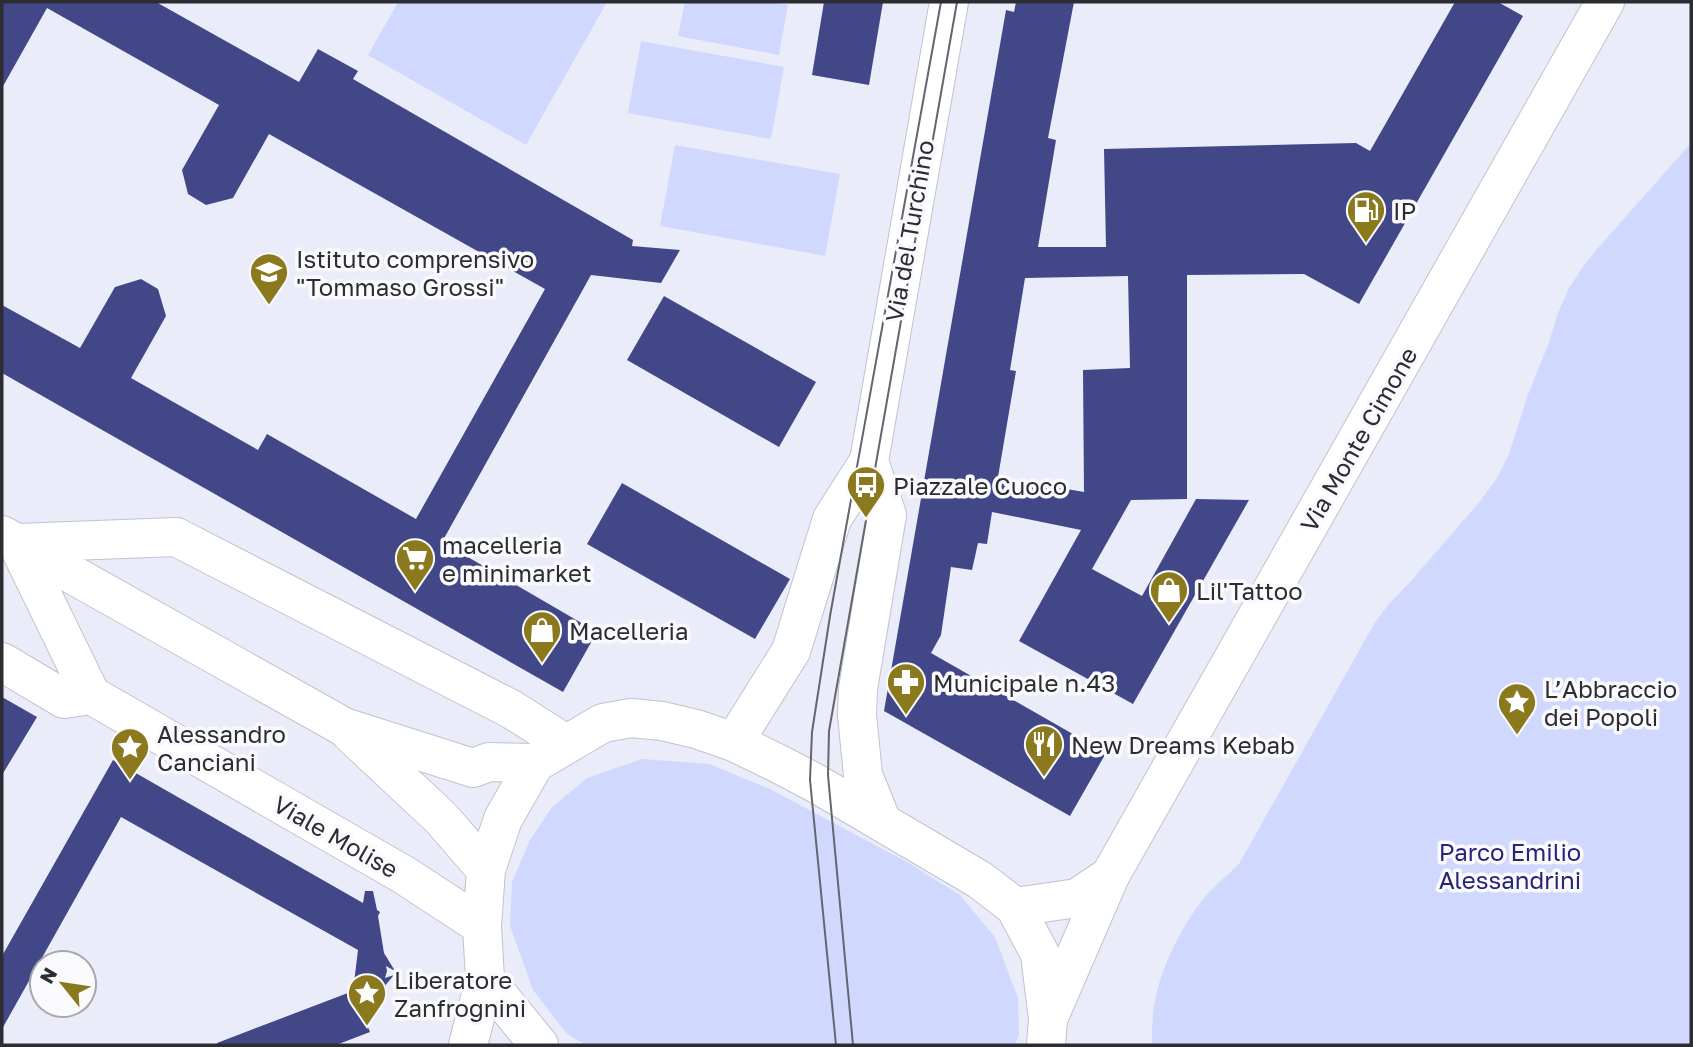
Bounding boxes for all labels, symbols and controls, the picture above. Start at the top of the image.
street label: Via del Turchino [879,138,939,324]
fuel station icon: IP [1345,189,1387,244]
place label: IP [1393,196,1416,225]
place label: Istituto comprensivo "Tommaso Grossi" [296,244,534,301]
school or university icon: Istituto comprensivo "Tommaso Grossi" [248,251,290,306]
street label: Via Monte Cimone [1293,342,1423,536]
bus stop icon: Piazzale Cuoco [845,464,887,519]
place label: Piazzale Cuoco [893,471,1067,500]
place label: macelleria e minimarket [442,530,592,587]
supermarket icon: macelleria e minimarket [394,537,436,592]
shop icon: Lil'Tattoo [1148,569,1190,624]
place label: Lil'Tattoo [1196,576,1303,605]
shop icon: Macelleria [521,609,563,664]
place label: Macelleria [569,616,689,645]
pharmacy icon: Municipale n.43 [885,661,927,716]
place label: Municipale n.43 [933,668,1115,697]
place label: L’Abbraccio dei Popoli [1544,674,1677,731]
place icon: L’Abbraccio dei Popoli [1496,681,1538,736]
place label: Alessandro Canciani [157,719,286,776]
restaurant icon: New Dreams Kebab [1023,723,1065,778]
place icon: Alessandro Canciani [109,726,151,781]
place label: New Dreams Kebab [1071,730,1295,759]
street label: Viale Molise [268,789,404,883]
park label: Parco Emilio Alessandrini [1439,837,1581,894]
north arrow [28,949,98,1019]
text: N [34,963,61,987]
place label: Liberatore Zanfrognini [394,965,526,1022]
place icon: Liberatore Zanfrognini [346,972,388,1027]

